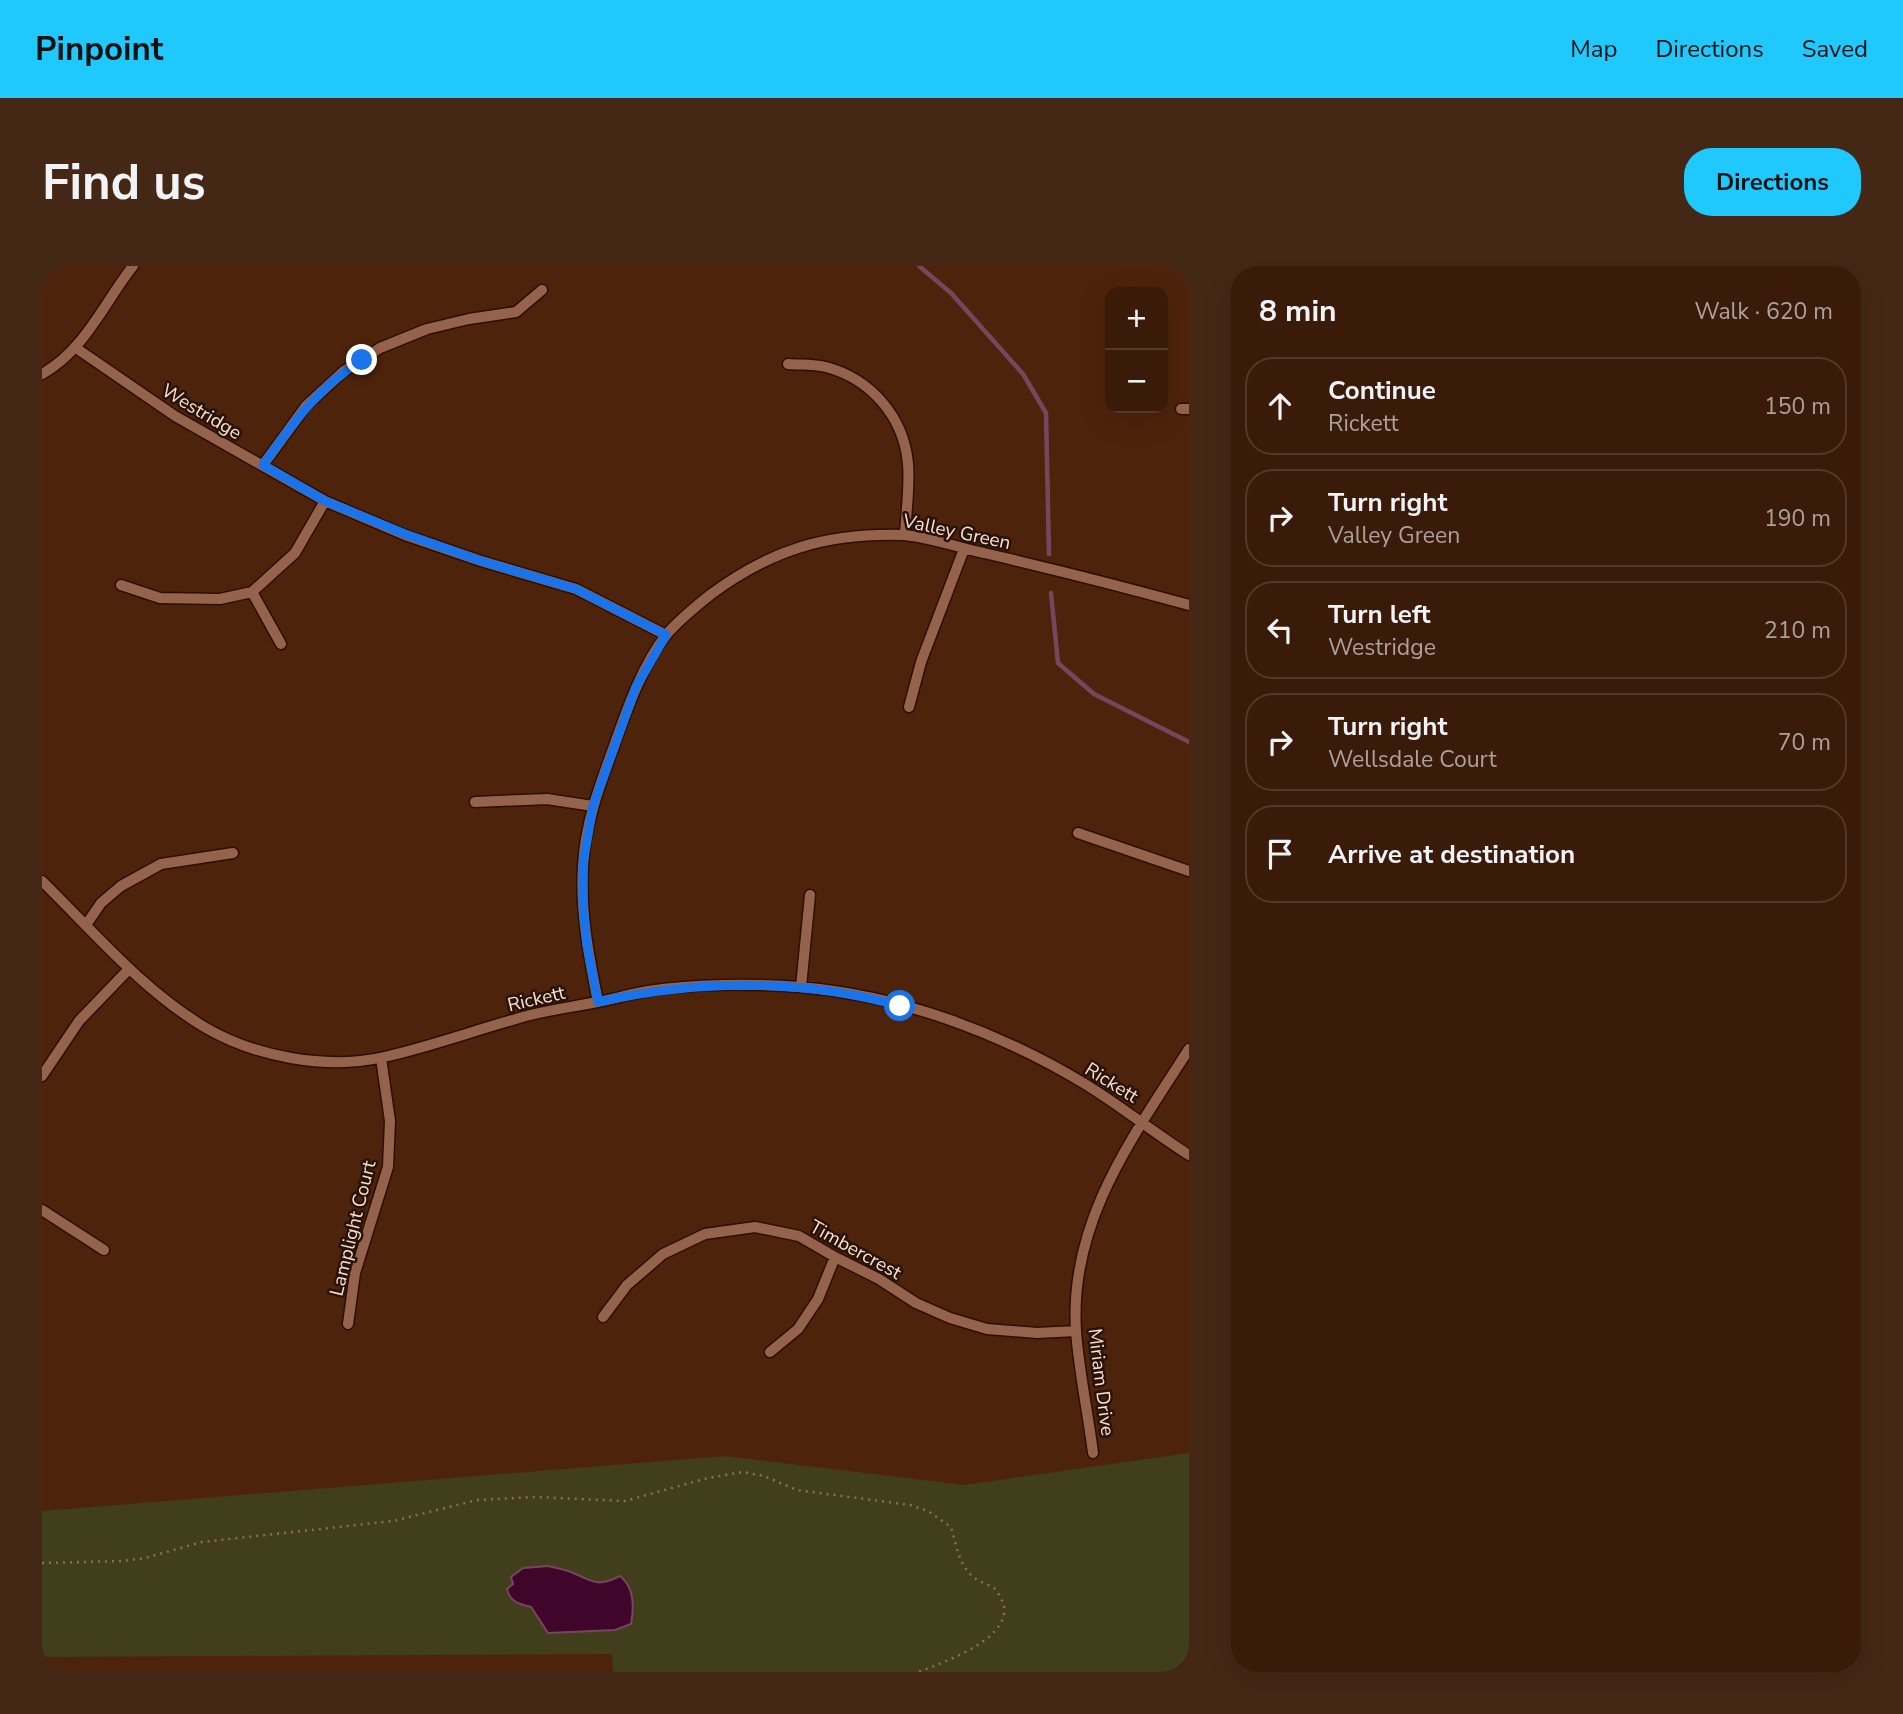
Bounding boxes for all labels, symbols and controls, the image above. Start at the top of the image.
text: Pinpoint [35,27,163,72]
text: Map [1570,33,1617,65]
text: Directions [1655,33,1764,65]
text: Saved [1802,33,1868,65]
button: Directions [1684,148,1861,216]
text: Find us [42,149,206,216]
map controls [1105,287,1168,413]
button: + [1105,287,1168,350]
text: 8 min [1259,291,1337,332]
text: Walk · 620 m [1694,296,1833,327]
route end [346,344,377,375]
button: − [1105,350,1168,413]
text: Continue [1328,373,1436,408]
street label: Westridge [157,378,246,446]
icon: ahead [1261,387,1299,425]
text: 150 m [1764,391,1831,422]
text: Rickett [1328,408,1399,439]
text: Turn right [1328,485,1447,520]
icon: right [1261,499,1299,537]
text: 190 m [1764,503,1831,534]
street label: Valley Green [900,508,1013,556]
text: Valley Green [1328,520,1460,551]
text: Turn left [1328,597,1431,632]
icon: left [1261,611,1299,649]
text: 210 m [1764,615,1831,646]
text: Westridge [1328,632,1436,663]
text: Turn right [1328,709,1447,744]
icon: right [1261,723,1299,761]
text: 70 m [1778,727,1831,758]
text: Wellsdale Court [1328,744,1496,775]
icon: arrive [1261,835,1299,873]
text: Arrive at destination [1328,837,1575,872]
street label: Rickett [505,980,568,1018]
route start [884,990,915,1021]
street label: Rickett [1080,1056,1143,1110]
street label: Lamplight Court [324,1158,382,1299]
street label: Timbercrest [805,1214,906,1286]
street label: Miriam Drive [1082,1327,1121,1437]

